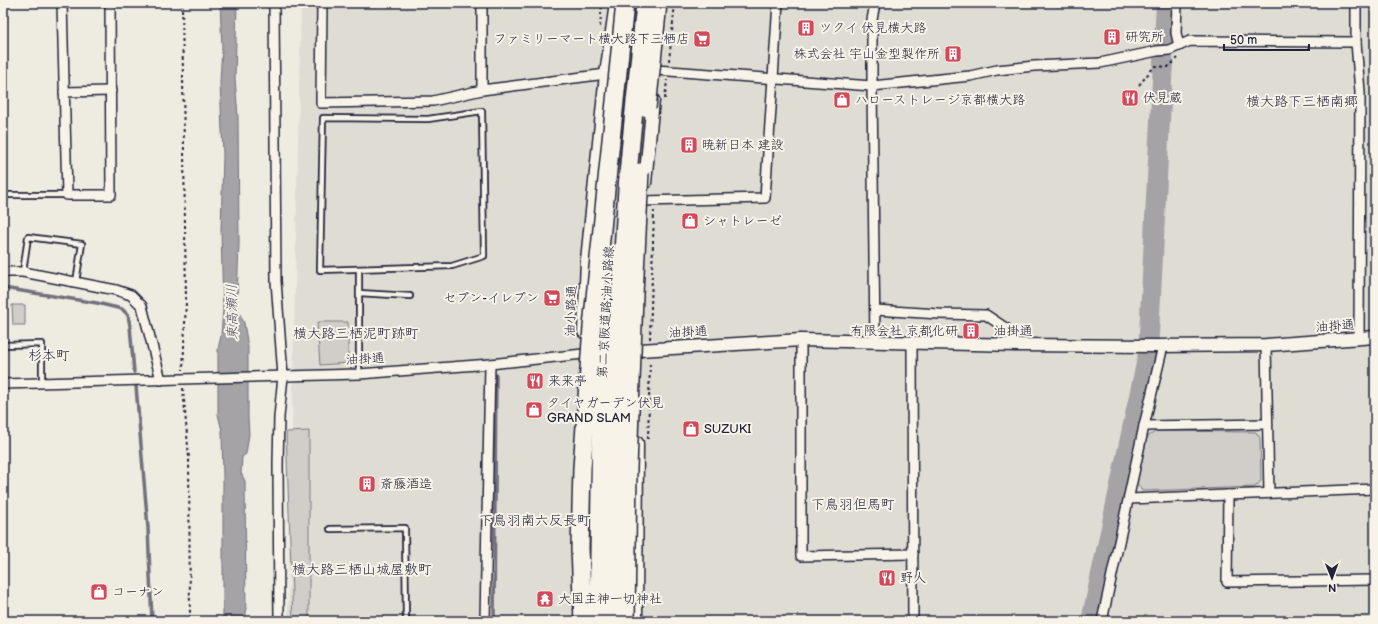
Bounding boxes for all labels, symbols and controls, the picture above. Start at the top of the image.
building icon: ツクイ 伏見横大路 [796,18,816,38]
place label: ツクイ 伏見横大路 [819,20,926,36]
scale bar [1224,26,1309,52]
building icon: 研究所 [1102,27,1122,47]
supermarket icon: ファミリーマート横大路下三栖店 [692,29,712,49]
place label: 研究所 [1125,29,1164,45]
place label: ファミリーマート横大路下三栖店 [494,31,689,47]
text: 50 m [1230,33,1257,48]
building icon: 株式会社 宇山金型製作所 [943,44,963,64]
place label: 株式会社 宇山金型製作所 [793,46,940,62]
restaurant icon: 伏見蔵 [1120,88,1140,108]
shop icon: ハローストレージ京都横大路 [832,90,852,110]
place label: 伏見蔵 [1143,90,1182,106]
place label: ハローストレージ京都横大路 [855,92,1025,108]
district label: 横大路下三栖南郷 [1246,93,1358,110]
building icon: 暁新日本 建設 [679,135,699,155]
place label: 暁新日本 建設 [702,137,784,153]
shop icon: シャトレーゼ [680,211,700,231]
place label: シャトレーゼ [703,213,782,229]
street label: 第二京阪道路;油小路線 [595,244,618,379]
water label: 東高瀬川 [223,284,241,340]
street label: 油小路通 [562,285,580,337]
supermarket icon: セブン-イレブン [542,288,562,308]
place label: セブン-イレブン [443,290,539,306]
street label: 油掛通 [1315,317,1355,335]
building icon: 有限会社 京都化研 [961,321,981,341]
street label: 油掛通 [668,323,708,341]
place label: 有限会社 京都化研 [850,323,958,339]
street label: 油掛通 [993,323,1033,339]
district label: 横大路三栖泥町跡町 [293,325,419,342]
district label: 杉本町 [28,347,70,364]
street label: 油掛通 [345,350,385,368]
restaurant icon: 来来亭 [525,371,545,391]
place label: 来来亭 [548,373,587,389]
place label: タイヤガーデン伏見 GRAND SLAM [547,395,663,426]
shop icon: タイヤガーデン伏見 GRAND SLAM [524,400,544,420]
shop icon: SUZUKI [681,419,701,439]
place label: SUZUKI [704,421,751,437]
building icon: 斎藤酒造 [357,474,377,494]
place label: 斎藤酒造 [380,476,432,492]
district label: 下鳥羽但馬町 [811,496,895,513]
district label: 下鳥羽南六反長町 [479,512,591,529]
north arrow [1312,558,1352,598]
district label: 横大路三栖山城屋敷町 [292,561,432,578]
restaurant icon: 野人 [877,568,897,588]
place label: 野人 [900,570,926,586]
text: N [1328,581,1336,594]
shop icon: コーナン [89,582,109,602]
place label: コーナン [112,584,164,600]
temple icon: 大国主神一切神社 [535,589,555,609]
place label: 大国主神一切神社 [558,591,662,607]

